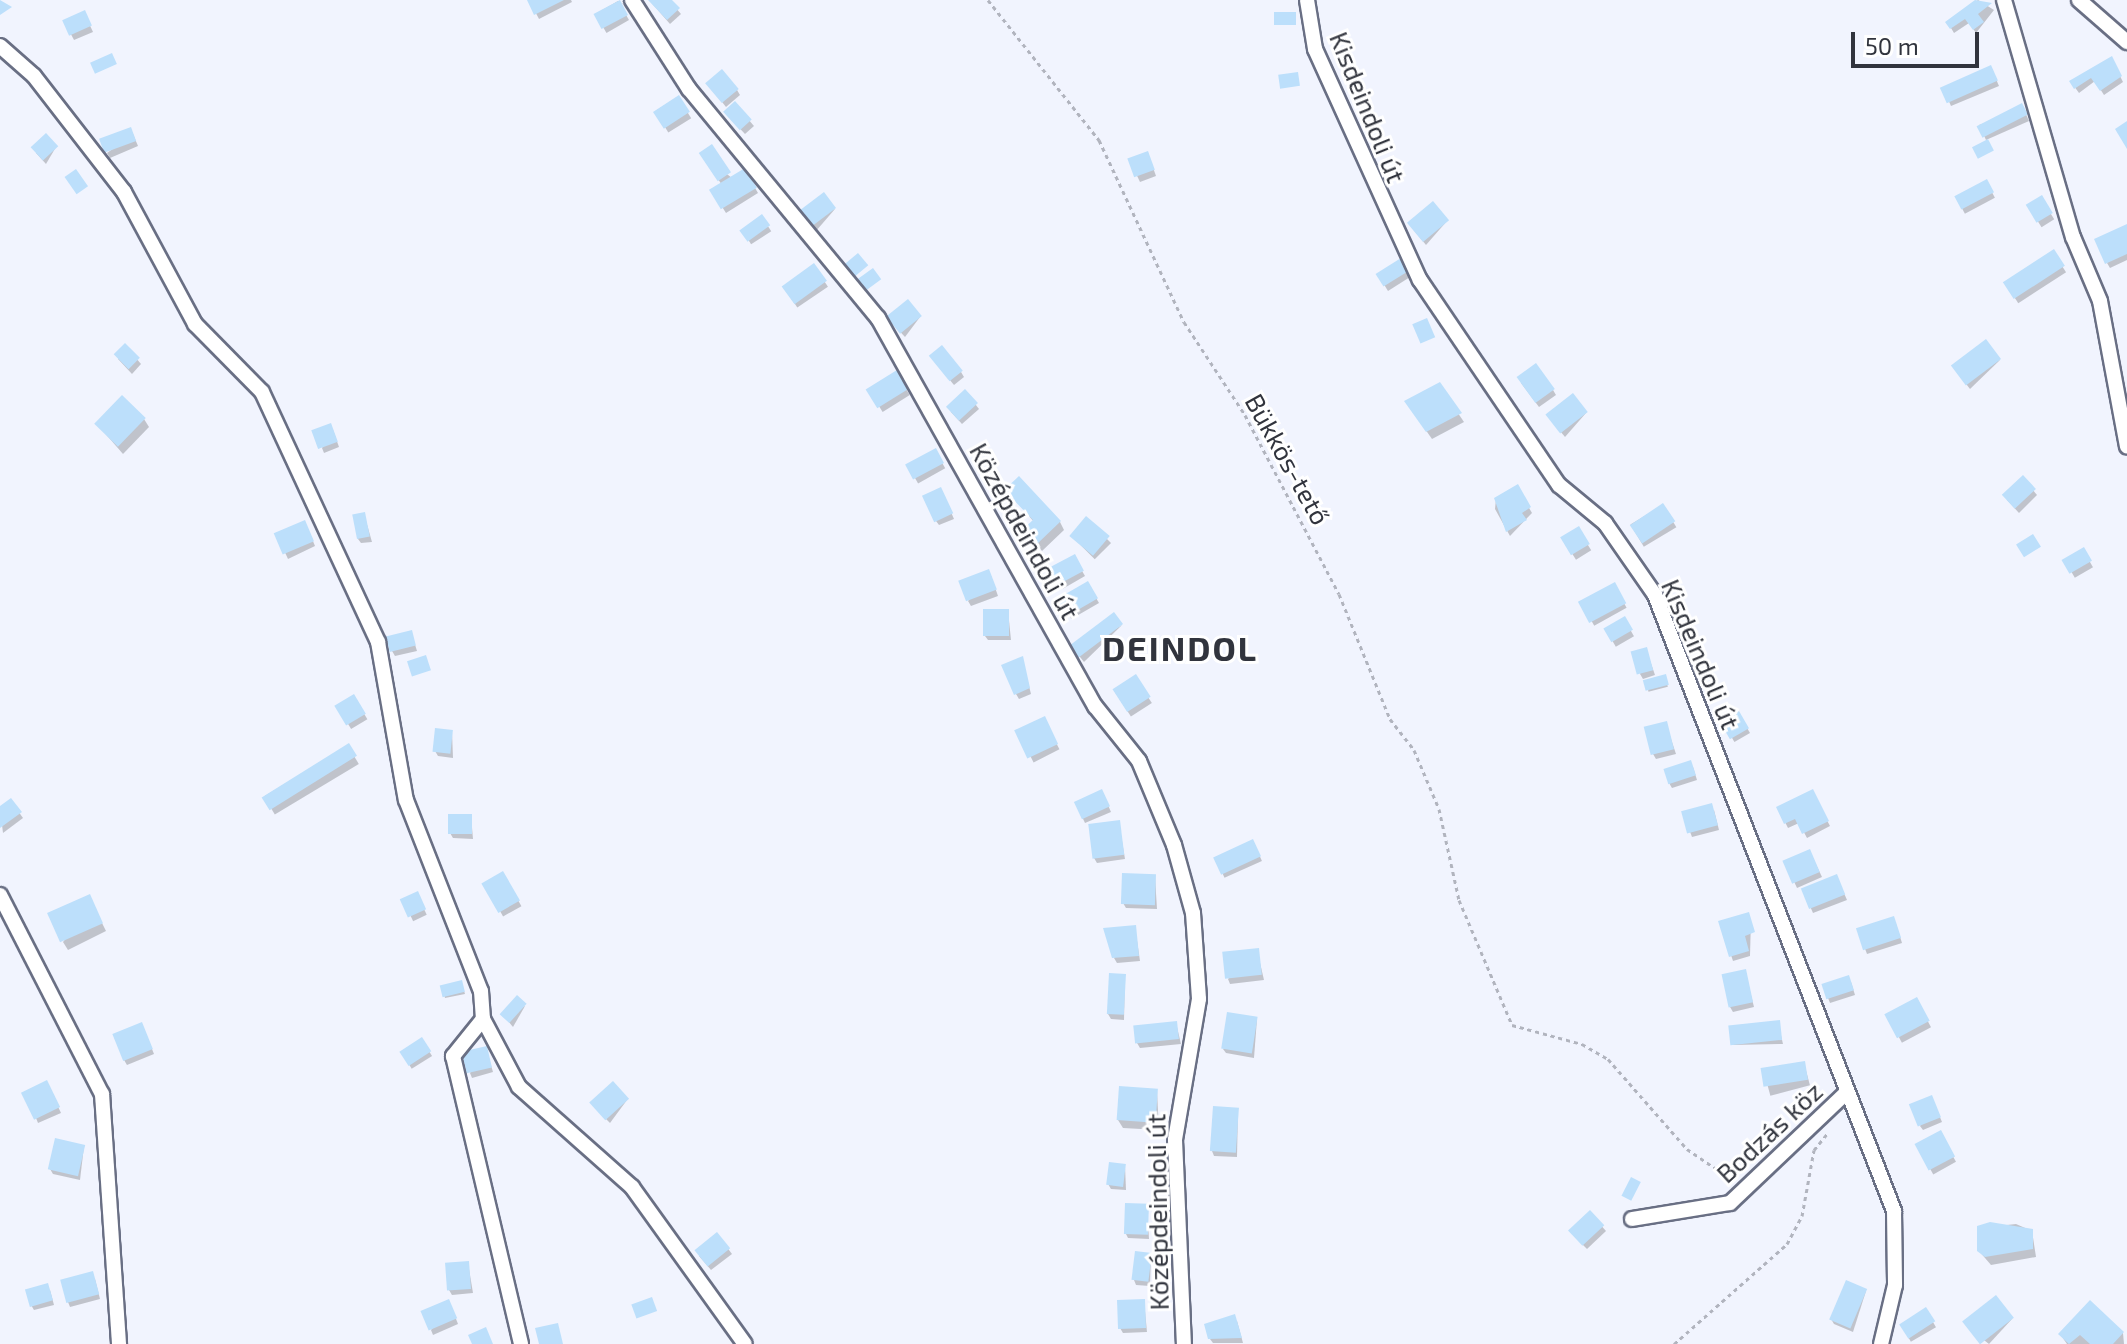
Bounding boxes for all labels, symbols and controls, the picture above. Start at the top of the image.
scale bar [1855,16,1983,66]
street label: Kisdeindoli út [1324,27,1412,187]
text: 50 m [1865,31,1919,60]
street label: Bükkös-tető [1239,388,1337,530]
street label: Középdeindoli út [964,437,1086,625]
street label: Kisdeindoli út [1655,574,1747,734]
district label: DEINDOL [1102,628,1258,668]
street label: Bodzás köz [1710,1075,1828,1189]
street label: Középdeindoli út [1140,1113,1174,1311]

